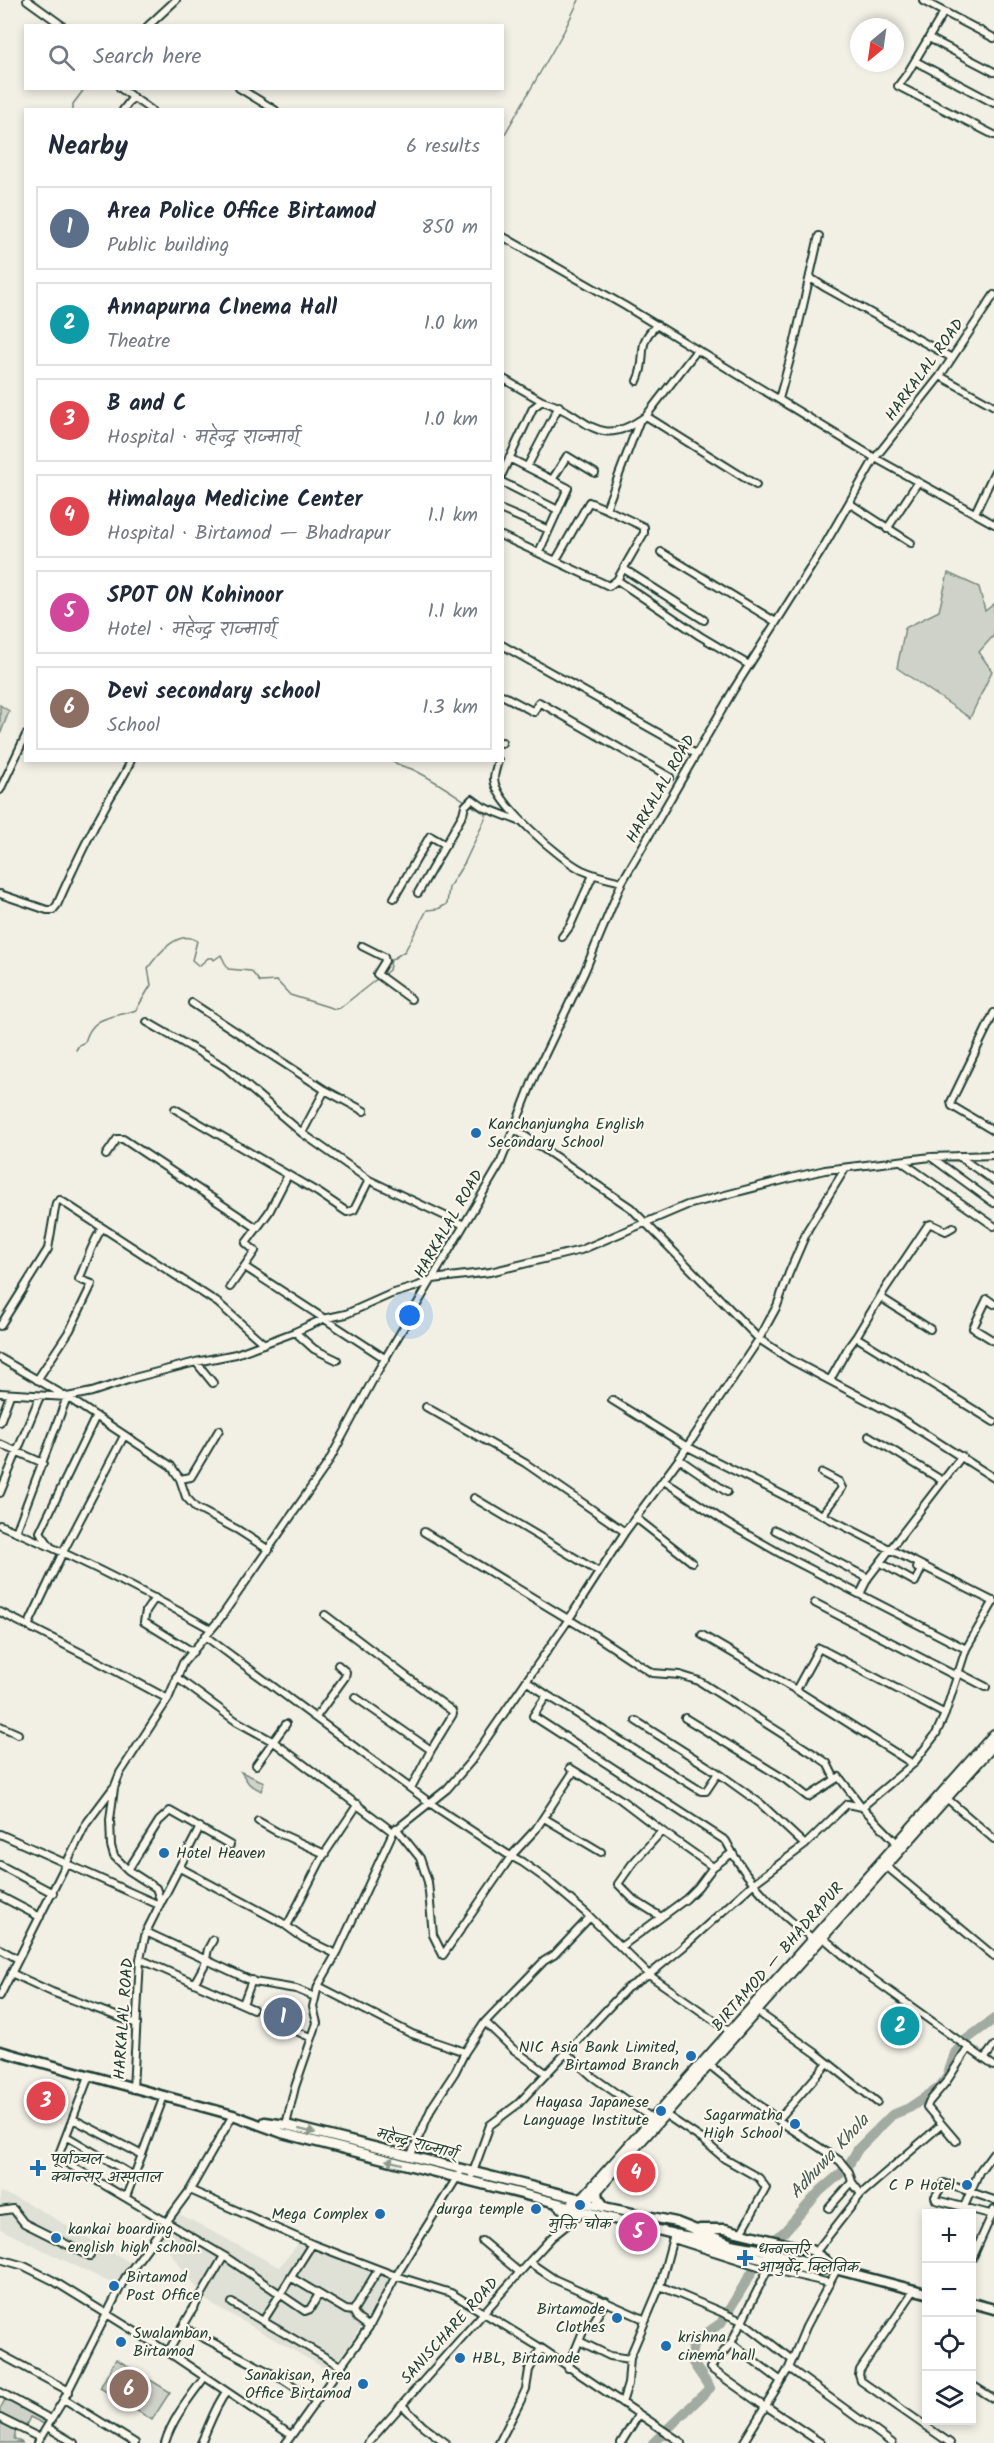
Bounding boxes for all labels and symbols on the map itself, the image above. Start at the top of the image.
north arrow [850,18,904,72]
street label: HARKALAL ROAD [879,313,971,427]
street label: HARKALAL ROAD [620,730,702,848]
place label: Kanchanjungha English Secondary School [488,1112,644,1155]
marker: Kanchanjungha English Secondary School [469,1126,483,1140]
street label: HARKALAL ROAD [408,1165,490,1283]
your location [395,1301,424,1330]
place label: Hotel Heaven [176,1841,266,1866]
marker: Hotel Heaven [157,1846,171,1860]
street label: BIRTAMOD — BHADRAPUR [706,1877,850,2037]
street label: HARKALAL ROAD [107,1957,141,2081]
pin: 1 [264,1994,302,2040]
pin: 2 [880,2004,920,2048]
place label: NIC Asia Bank Limited, Birtamod Branch [519,2035,679,2078]
marker: NIC Asia Bank Limited, Birtamod Branch [684,2049,698,2063]
pin: 3 [26,2078,66,2124]
place label: Hayasa Japanese Language Institute [523,2090,649,2133]
place label: Sagarmatha High School [703,2103,783,2146]
marker: Hayasa Japanese Language Institute [654,2104,668,2118]
water label: Adhuwa Khola [783,2107,878,2206]
marker: Sagarmatha High School [788,2117,802,2131]
street label: महेन्द्र राज्मार्ग् [374,2121,463,2168]
one-way arrow [298,2126,316,2136]
place label: पूर्वाञ्चल क्यान्सर अस्पताल [50,2147,164,2190]
pin: 4 [616,2150,656,2196]
one-way arrow [385,2157,403,2166]
marker: पूर्वाञ्चल क्यान्सर अस्पताल [29,2159,47,2177]
place label: C P Hotel [889,2173,955,2198]
marker: C P Hotel [960,2178,974,2192]
place label: durga temple [437,2197,524,2222]
marker: मुक्ति चोक [573,2198,587,2212]
place label: Mega Complex [271,2202,369,2227]
marker: durga temple [529,2202,543,2216]
marker: Mega Complex [373,2207,387,2221]
pin: 5 [618,2210,658,2254]
place label: मुक्ति चोक [548,2212,613,2237]
place label: kankai boarding english high school. [68,2217,201,2260]
marker: kankai boarding english high school. [49,2231,63,2245]
place label: धन्वन्तरि आयुर्वेद क्लिनिक [758,2237,861,2280]
marker: धन्वन्तरि आयुर्वेद क्लिनिक [736,2249,754,2267]
place label: Birtamod Post Office [126,2265,200,2308]
street label: SANISCHARE ROAD [395,2272,505,2390]
marker: Birtamod Post Office [107,2279,121,2293]
place label: Birtamode Clothes [537,2297,605,2340]
marker: Birtamode Clothes [610,2311,624,2325]
place label: Swalamban, Birtamod [133,2321,212,2364]
place label: krishna cinema hall [678,2325,755,2368]
marker: Swalamban, Birtamod [114,2335,128,2349]
marker: krishna cinema hall [659,2339,673,2353]
place label: HBL, Birtamode [472,2346,580,2371]
marker: HBL, Birtamode [453,2351,467,2365]
place label: Sanakisan, Area Office Birtamod [245,2363,352,2406]
pin: 6 [110,2366,148,2412]
marker: Sanakisan, Area Office Birtamod [356,2377,370,2391]

